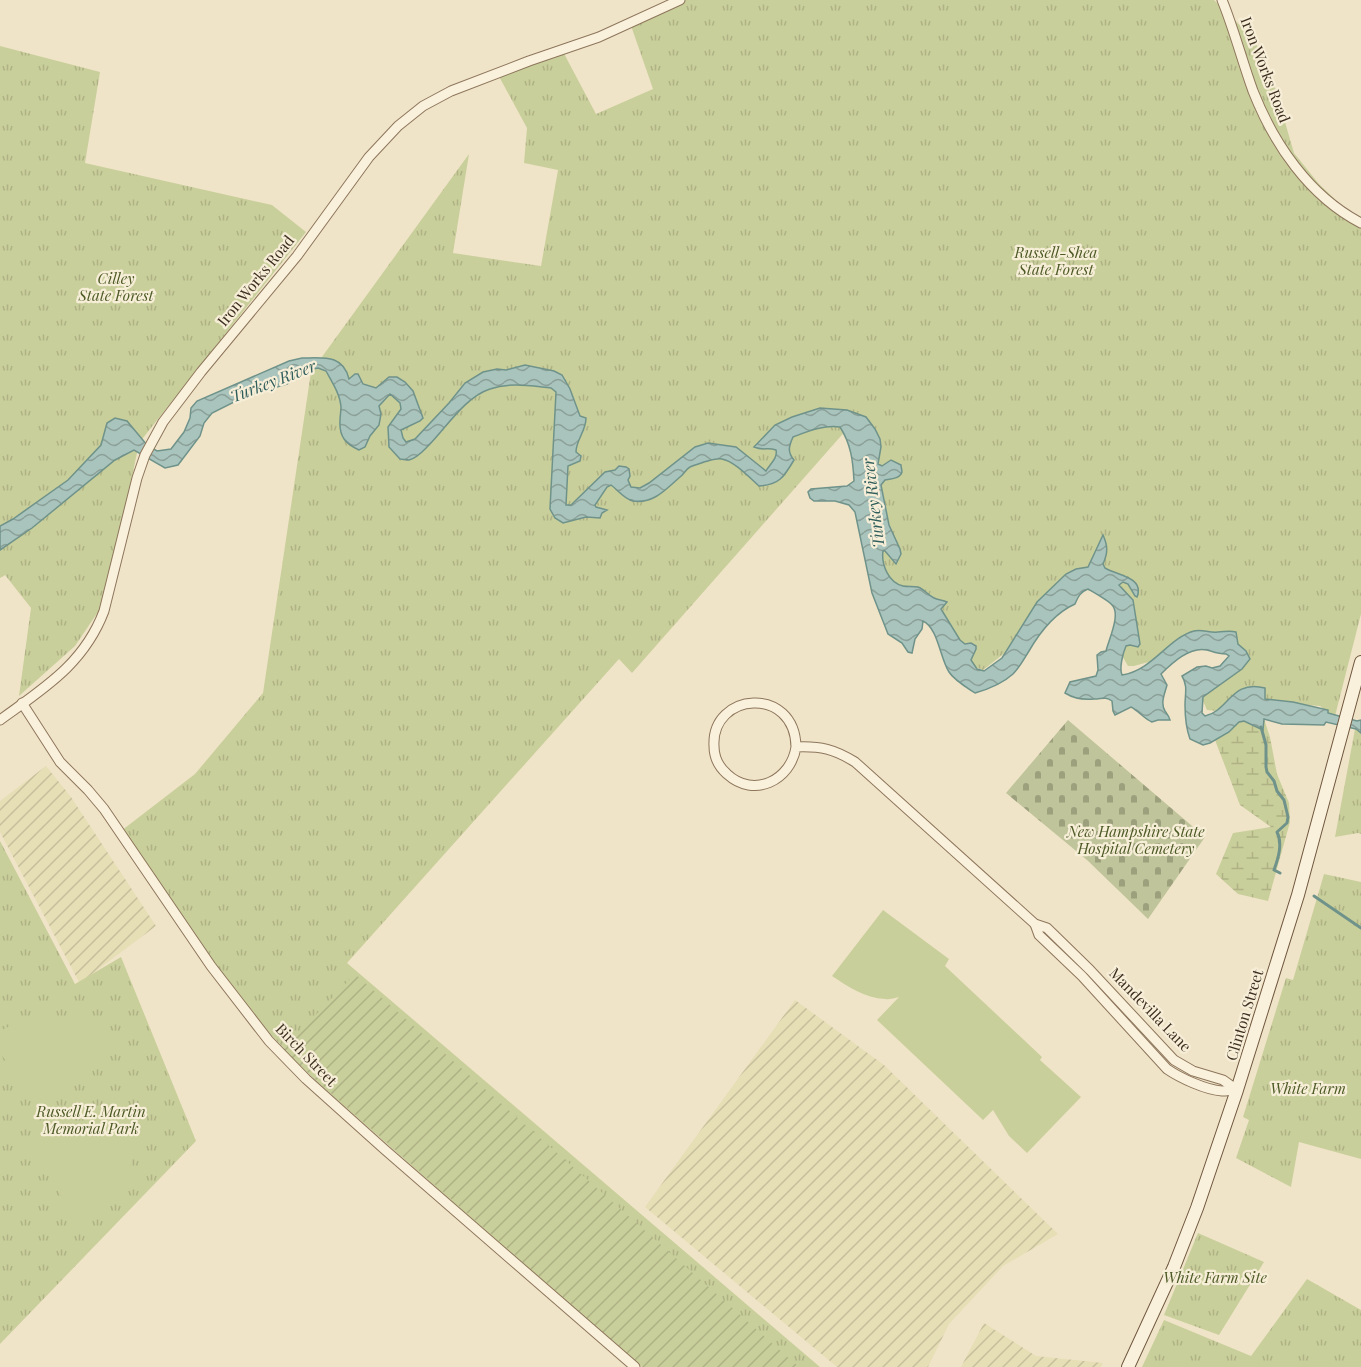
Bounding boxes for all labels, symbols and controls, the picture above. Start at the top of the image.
street label: Iron Works Road [1237,14,1295,126]
street label: Iron Works Road [212,230,298,330]
park label: Russell-Shea State Forest [1014,242,1098,279]
park label: Cilley State Forest [78,268,154,305]
water label: Turkey River [227,354,320,406]
water label: Turkey River [856,456,888,549]
park label: New Hampshire State Hospital Cemetery [1065,821,1205,858]
street label: Mandevilla Lane [1105,963,1196,1056]
street label: Clinton Street [1221,966,1268,1063]
street label: Birch Street [272,1019,342,1091]
park label: White Farm [1270,1078,1346,1098]
park label: Russell E. Martin Memorial Park [35,1101,146,1138]
park label: White Farm Site [1163,1267,1267,1287]

